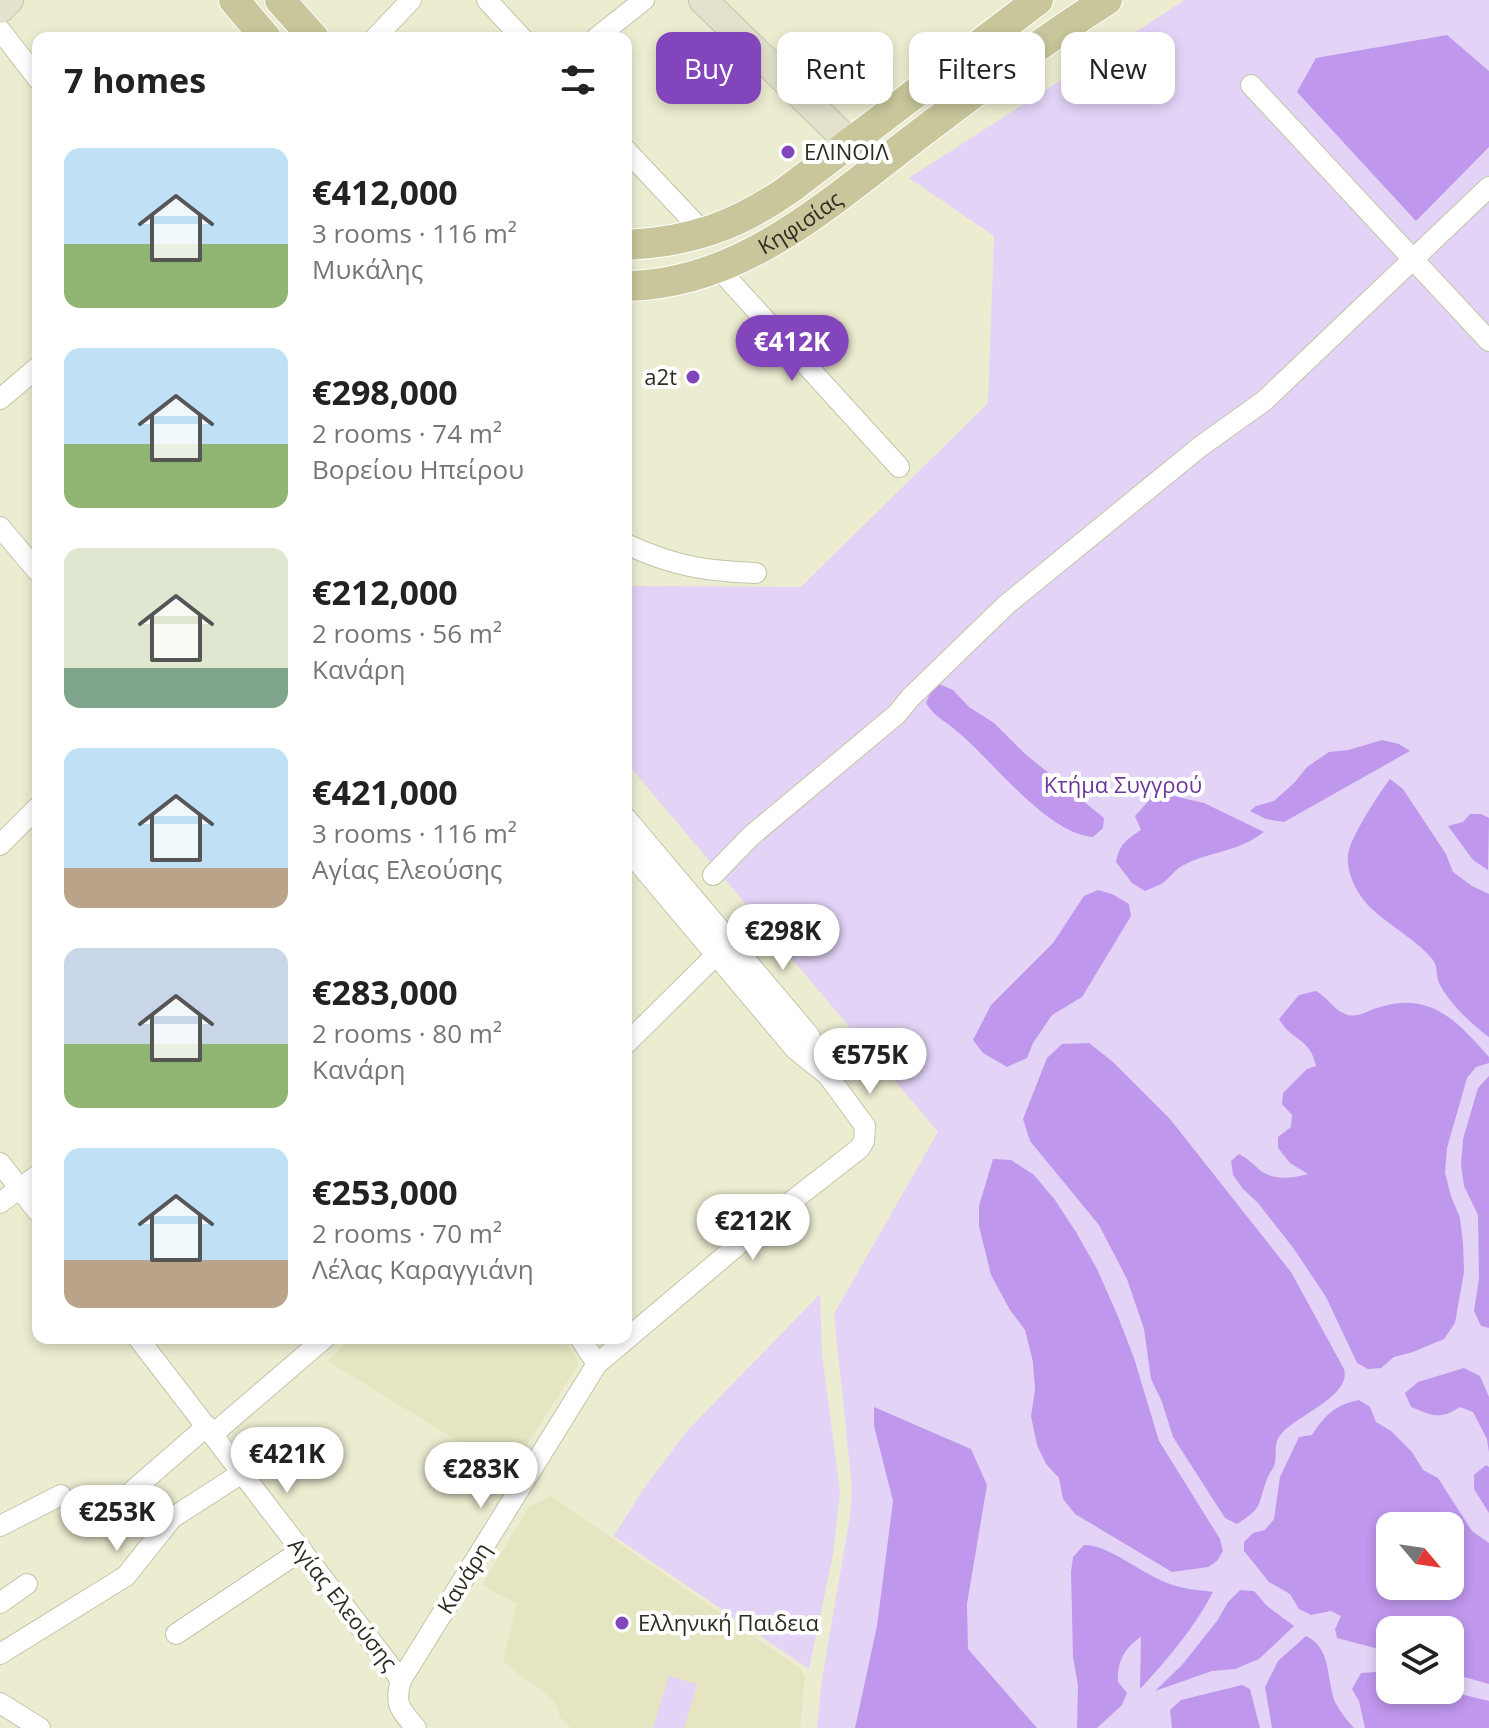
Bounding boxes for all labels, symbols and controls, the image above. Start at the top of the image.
chip: Buy [656,32,761,104]
chip: Rent [777,32,893,104]
chip: Filters [909,32,1045,104]
chip: New [1061,32,1175,104]
text: 7 homes [64,57,206,103]
icon: filters [556,58,600,102]
place label: ΕΛΙΝΟΙΛ [804,136,889,166]
marker: ΕΛΙΝΟΙΛ [779,143,797,161]
text: €412,000 [312,169,458,215]
icon: home [128,180,224,276]
street label: Κηφισίας [752,183,848,261]
text: 3 rooms · 116 m² [312,215,517,251]
text: Μυκάλης [312,251,423,287]
pin: €412K [736,315,848,383]
text: €412K [754,323,830,359]
place label: a2t [644,361,677,391]
marker: a2t [684,368,702,386]
text: €298,000 [312,369,458,415]
icon: home [128,380,224,476]
text: 2 rooms · 74 m² [312,415,502,451]
text: Βορείου Ηπείρου [312,451,524,487]
text: €212,000 [312,569,458,615]
icon: home [128,580,224,676]
text: 2 rooms · 56 m² [312,615,502,651]
text: Κανάρη [312,651,405,687]
text: €421,000 [312,769,458,815]
park label: Κτήμα Συγγρού [1044,769,1202,799]
icon: home [128,780,224,876]
text: 3 rooms · 116 m² [312,815,517,851]
text: Αγίας Ελεούσης [312,851,502,887]
pin: €298K [727,904,839,972]
text: €298K [745,912,821,948]
text: €283,000 [312,969,458,1015]
icon: home [128,980,224,1076]
text: 2 rooms · 80 m² [312,1015,502,1051]
pin: €575K [814,1028,926,1096]
text: €575K [832,1036,908,1072]
text: Κανάρη [312,1051,405,1087]
text: €253,000 [312,1169,458,1215]
icon: home [128,1180,224,1276]
pin: €212K [697,1194,809,1262]
text: €212K [715,1202,791,1238]
text: 2 rooms · 70 m² [312,1215,502,1251]
text: Λέλας Καραγγιάνη [312,1251,534,1287]
pin: €421K [231,1427,343,1495]
text: €421K [249,1435,325,1471]
pin: €283K [425,1442,537,1510]
text: €283K [443,1450,519,1486]
pin: €253K [61,1485,173,1553]
text: €253K [79,1493,155,1529]
north arrow [1376,1512,1464,1600]
map controls [1376,1512,1464,1704]
street label: Αγίας Ελεούσης [282,1531,405,1676]
street label: Κανάρη [430,1536,497,1619]
place label: Ελληνική Παιδεια [638,1607,819,1637]
marker: Ελληνική Παιδεια [613,1614,631,1632]
button: layers [1376,1616,1464,1704]

